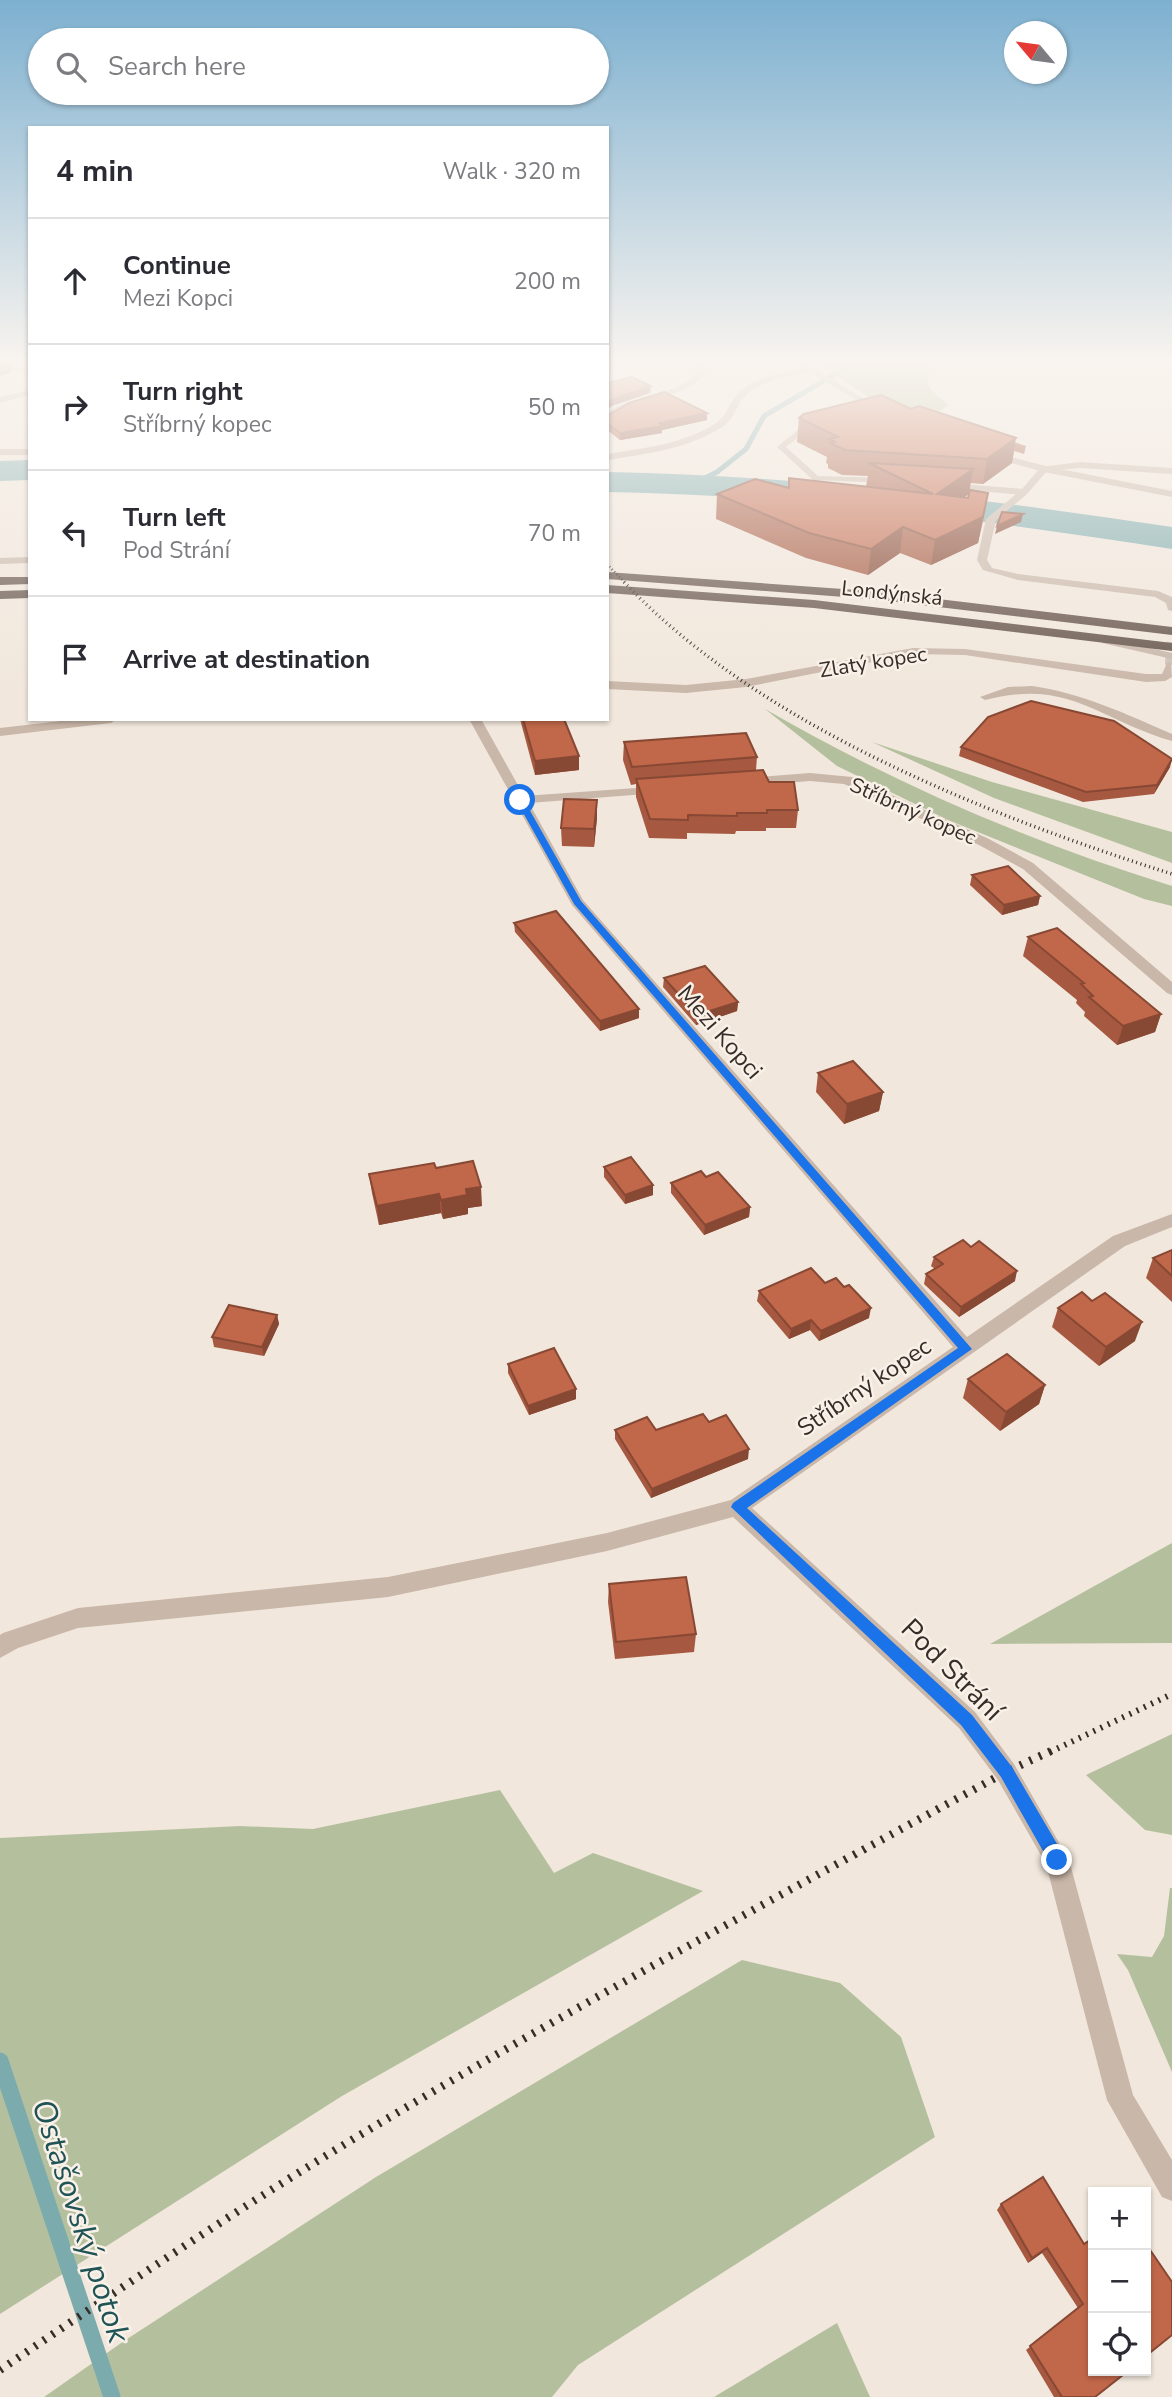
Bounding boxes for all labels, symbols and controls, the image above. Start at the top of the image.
north arrow [1004,21,1067,84]
search box [28,28,609,105]
icon: search [52,48,90,86]
text: Search here [108,49,246,84]
text: 4 min [56,151,134,192]
text: Walk · 320 m [442,156,581,187]
text: Continue [123,248,231,283]
icon: ahead [56,262,94,300]
text: 200 m [514,266,581,297]
text: Mezi Kopci [123,283,233,314]
text: Turn right [123,374,242,409]
icon: right [56,388,94,426]
text: 50 m [528,392,581,423]
text: Stříbrný kopec [123,409,272,440]
text: Turn left [123,500,226,535]
icon: left [56,514,94,552]
text: 70 m [528,518,581,549]
text: Pod Strání [123,535,230,566]
street label: Londýnská [840,574,944,612]
icon: arrive [56,640,94,678]
street label: Zlatý kopec [817,640,929,684]
text: Arrive at destination [123,642,370,677]
street label: Stříbrný kopec [845,771,981,852]
route start [504,784,535,815]
street label: Mezi Kopci [670,978,770,1086]
street label: Stříbrný kopec [791,1330,937,1444]
street label: Pod Strání [893,1611,1013,1731]
route end [1041,1844,1072,1875]
water label: Ostašovský potok [21,2094,141,2349]
map controls [1088,2187,1151,2376]
button: + [1088,2187,1151,2250]
button: − [1088,2250,1151,2313]
button: locate [1088,2313,1151,2376]

